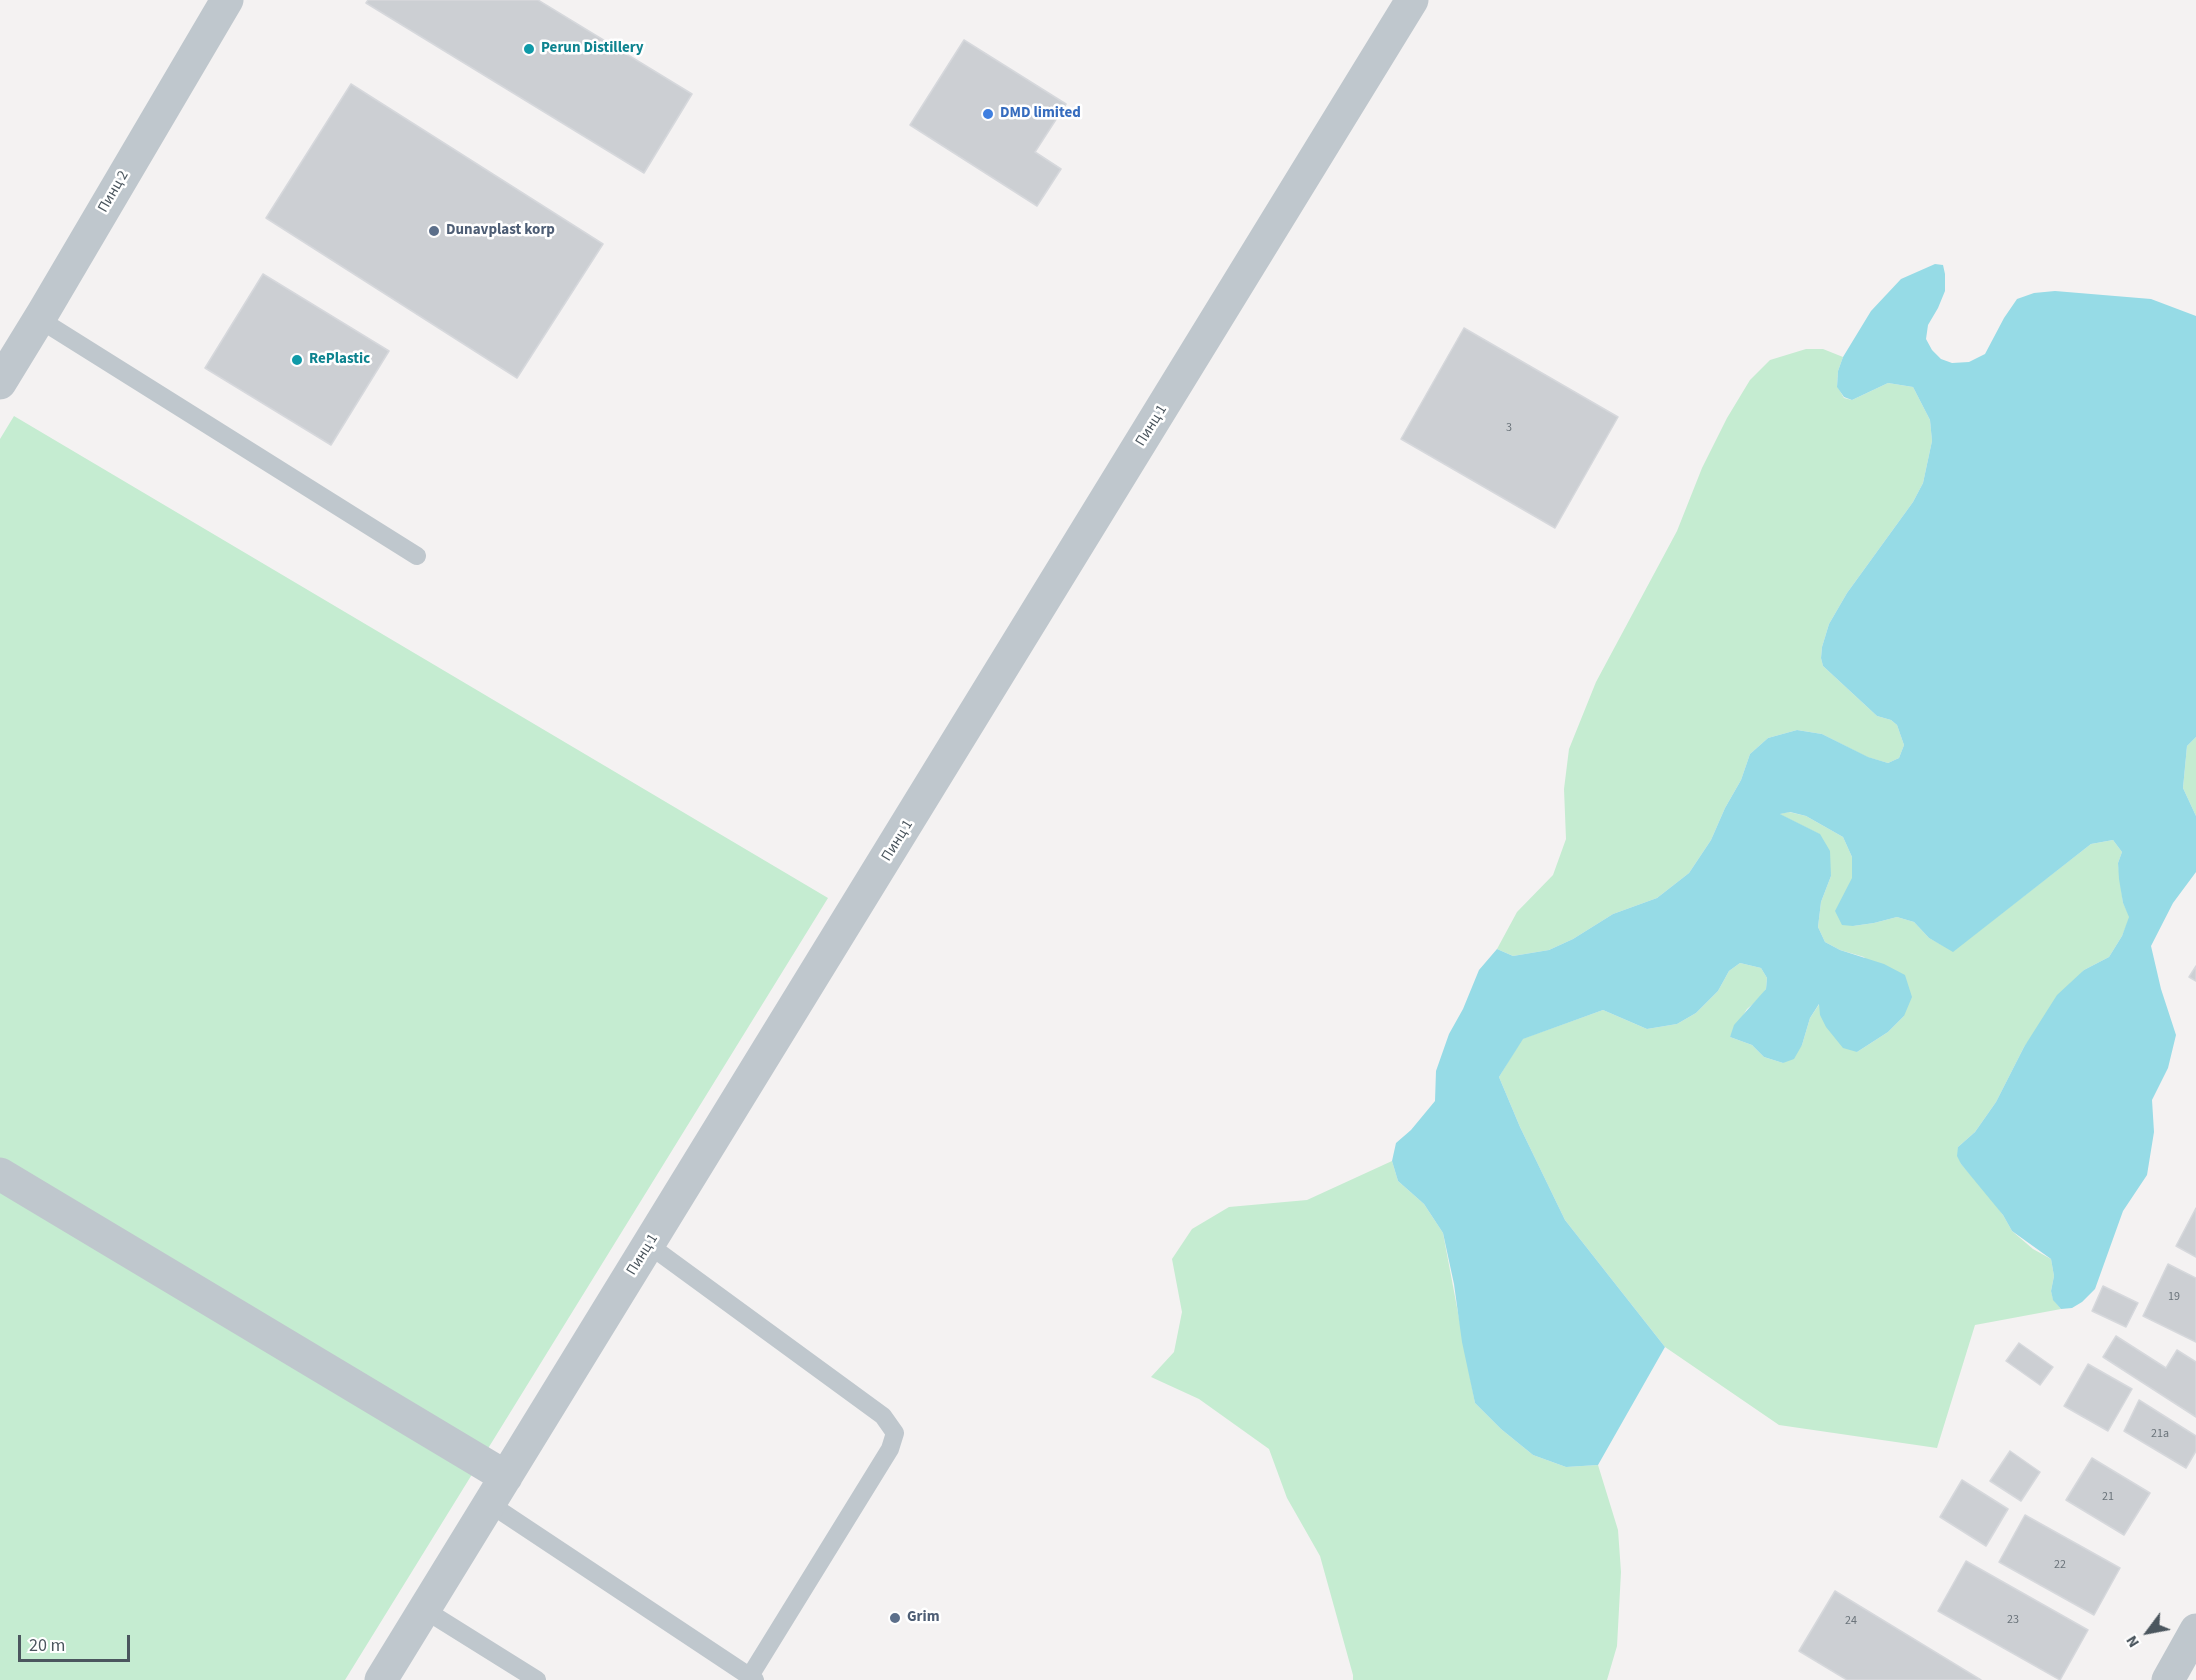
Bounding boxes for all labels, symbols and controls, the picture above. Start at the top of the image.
place label: Perun Distillery [541,40,644,58]
marker: Perun Distillery [522,42,536,56]
place label: DMD limited [1000,105,1081,123]
marker: DMD limited [981,107,995,121]
street label: Пинц 2 [95,168,133,216]
place label: Dunavplast korp [446,222,555,240]
marker: Dunavplast korp [427,224,441,238]
place label: RePlastic [309,351,370,369]
marker: RePlastic [290,353,304,367]
street label: Пинц 1 [1132,402,1172,450]
house number: 3 [1506,421,1512,435]
street label: Пинц 1 [878,817,918,865]
street label: Пинц 1 [623,1231,663,1279]
house number: 19 [2168,1290,2180,1304]
house number: 21a [2151,1427,2169,1441]
house number: 21 [2102,1490,2114,1504]
house number: 22 [2054,1558,2066,1572]
north arrow [2118,1602,2178,1662]
place label: Grim [907,1609,940,1627]
marker: Grim [888,1611,902,1625]
house number: 23 [2007,1613,2019,1627]
house number: 24 [1845,1614,1857,1628]
scale bar [21,1623,134,1661]
text: N [2121,1631,2145,1652]
text: 20 m [29,1633,65,1658]

